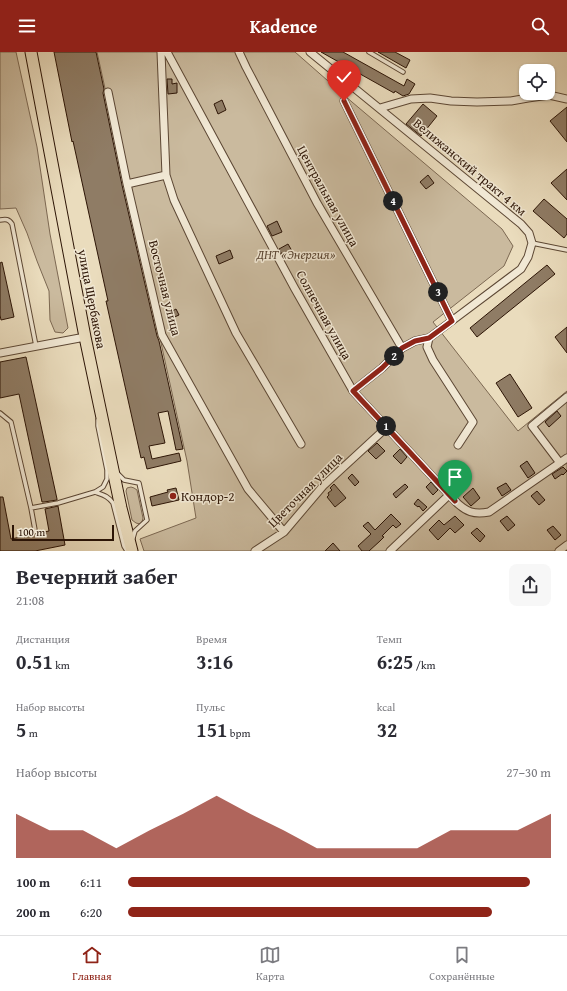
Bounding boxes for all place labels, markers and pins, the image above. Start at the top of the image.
pin [327,60,361,101]
pin: 4 [383,191,403,211]
pin: 3 [428,282,448,302]
pin: 2 [384,346,404,366]
pin: 1 [376,416,396,436]
pin [438,460,472,501]
place label: Кондор-2 [181,487,235,506]
marker: Кондор-2 [168,491,178,501]

